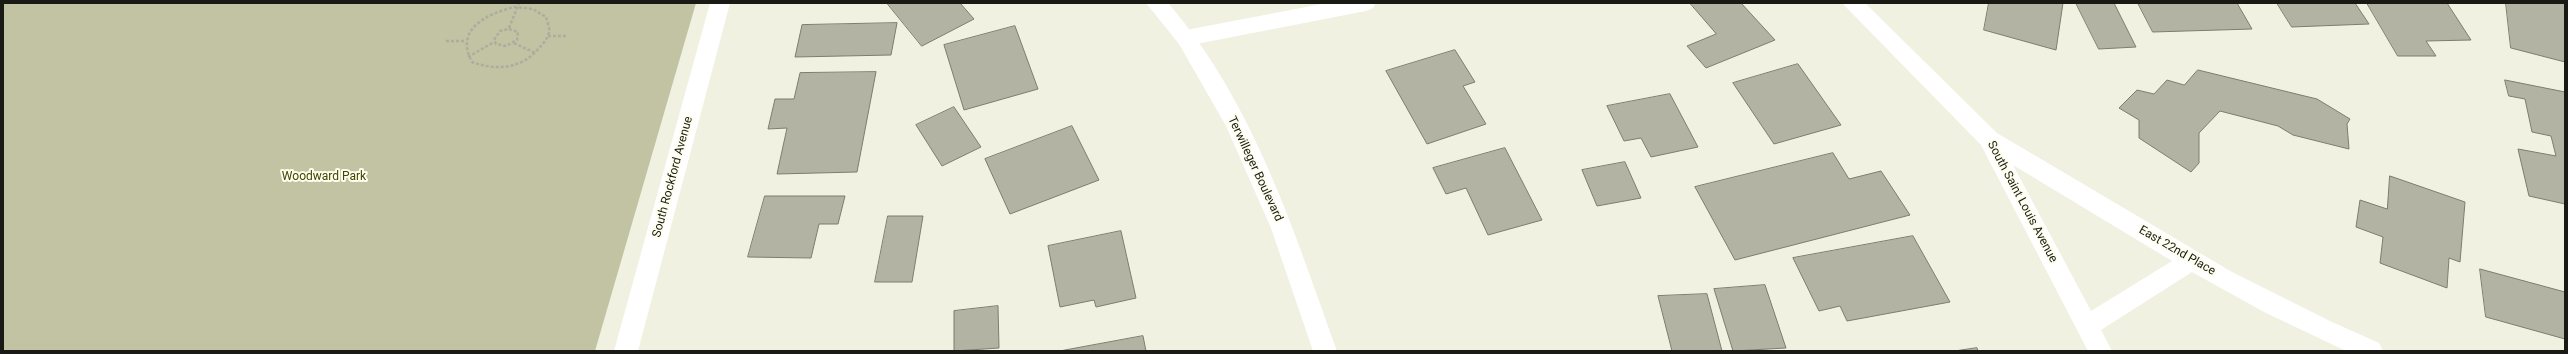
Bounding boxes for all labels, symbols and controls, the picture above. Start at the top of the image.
street label: Terwilleger Boulevard [1224,114,1286,224]
street label: South Rockford Avenue [650,115,696,239]
street label: South Saint Louis Avenue [1984,139,2060,265]
park label: Woodward Park [282,170,366,184]
street label: East 22nd Place [2136,223,2218,279]

